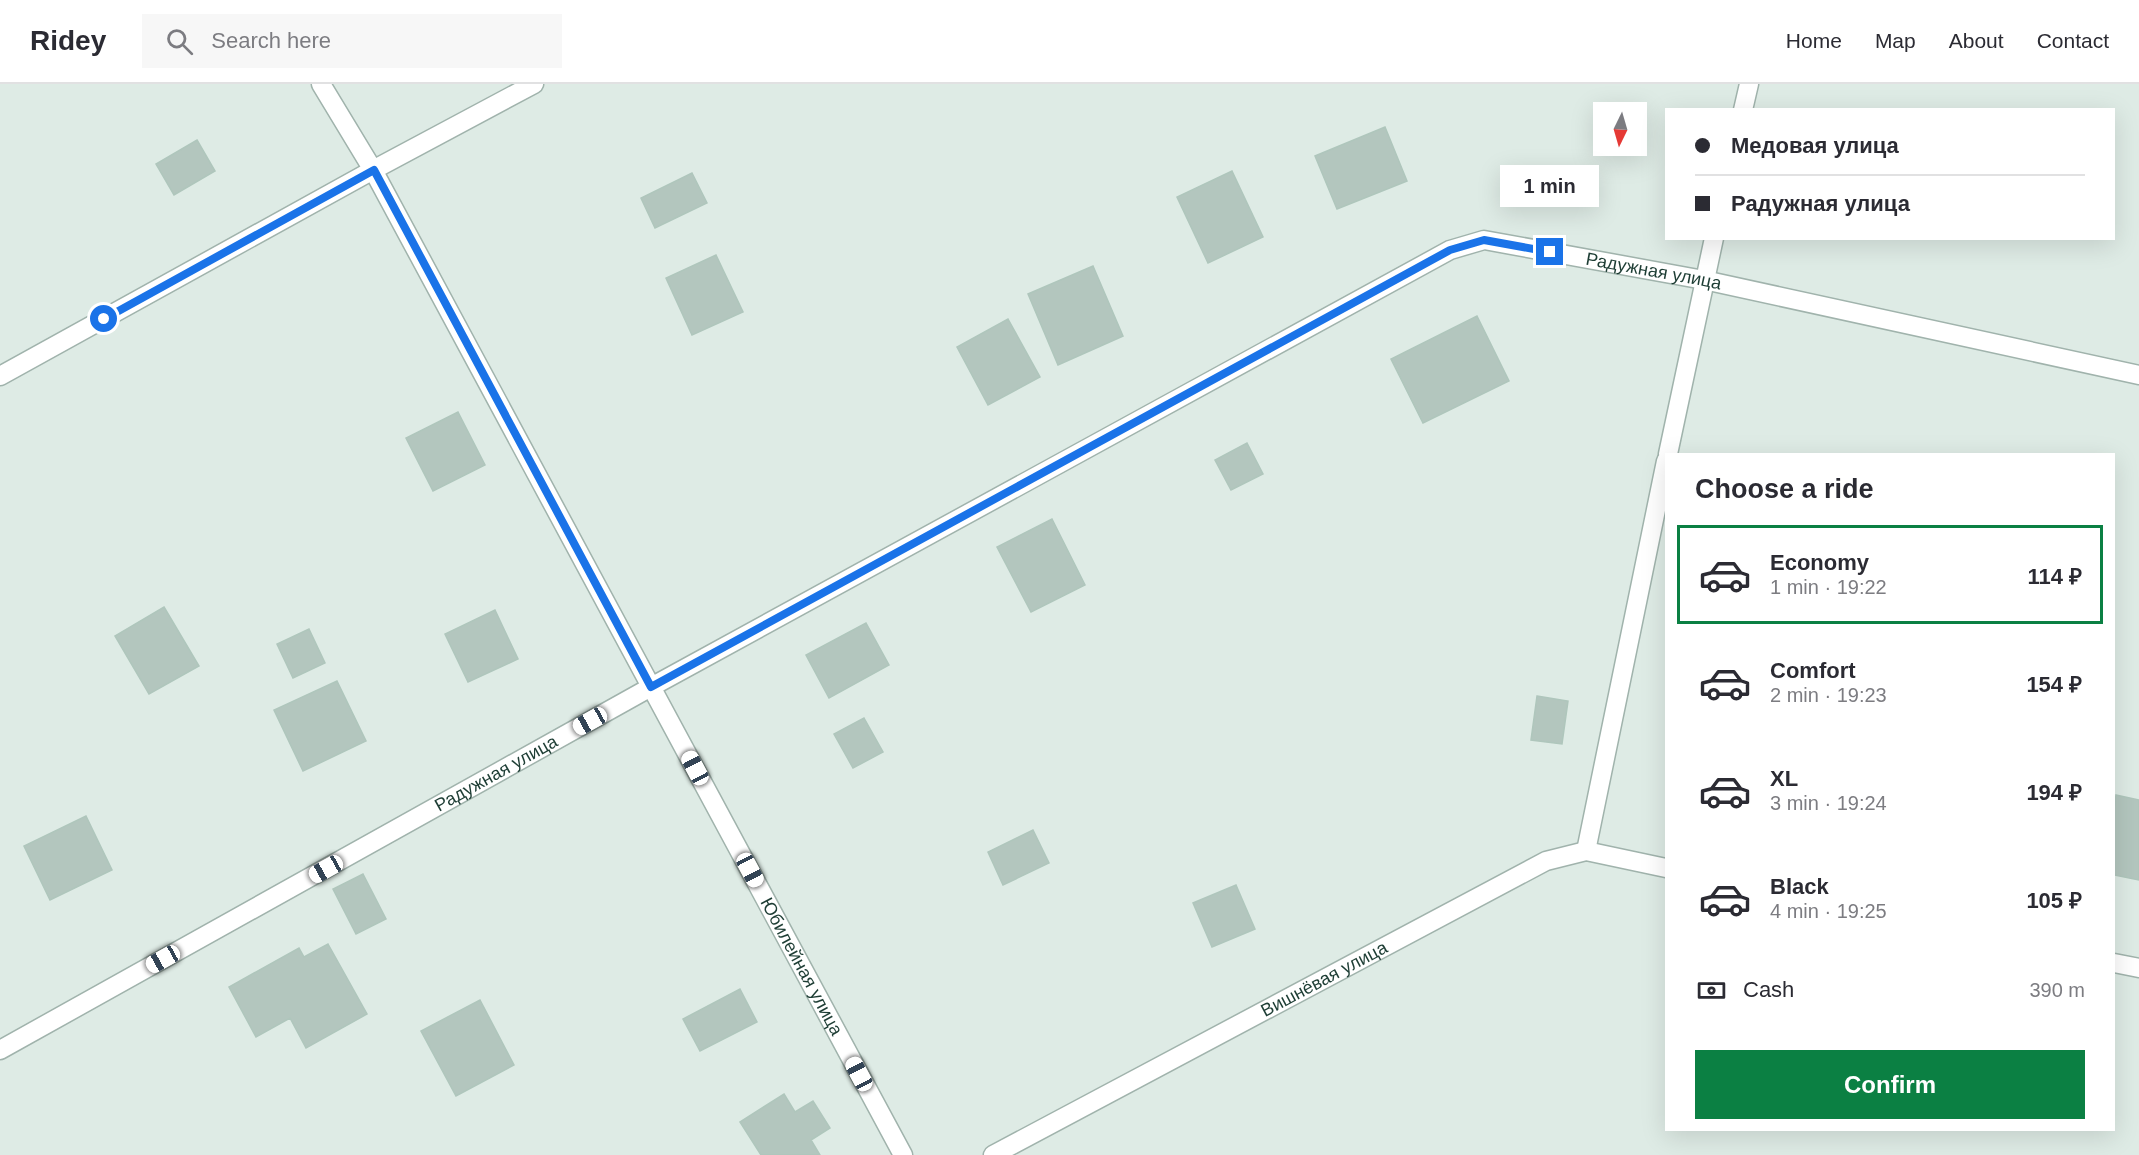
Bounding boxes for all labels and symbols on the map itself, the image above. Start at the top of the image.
north arrow [1593,102,1647,156]
callout: 1 min [1500,165,1600,207]
route end [1536,238,1563,265]
street label: Радужная улица [1584,249,1724,294]
route start [90,305,117,332]
car [570,704,610,738]
street label: Радужная улица [431,731,562,816]
car [679,748,711,788]
car [734,850,766,890]
car [306,852,346,886]
street label: Юбилейная улица [756,894,847,1040]
street label: Вишнёвая улица [1258,937,1392,1021]
car [143,942,183,976]
car [843,1054,875,1094]

